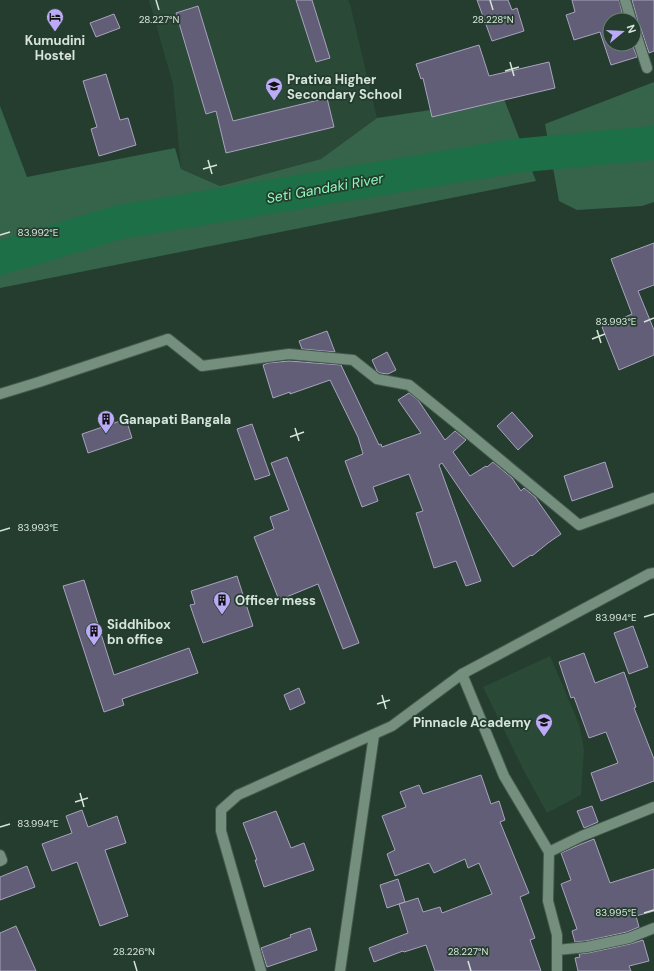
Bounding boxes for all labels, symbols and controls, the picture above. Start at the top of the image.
hotel icon: Kumudini Hostel [45,7,65,32]
north arrow [602,12,642,52]
text: 28.227°N [139,13,179,26]
text: 28.228°N [472,13,514,26]
text: N [624,23,639,35]
place label: Kumudini Hostel [25,32,85,64]
place label: Prativa Higher Secondary School [287,71,402,103]
school or university icon: Prativa Higher Secondary School [264,76,284,101]
water label: Seti Gandaki River [265,169,386,207]
text: 83.992°E [18,226,59,239]
text: 83.993°E [595,315,637,328]
building icon: Ganapati Bangala [96,409,116,434]
place label: Ganapati Bangala [119,411,231,428]
text: 83.993°E [17,521,59,534]
building icon: Officer mess [212,590,232,615]
place label: Officer mess [235,592,316,609]
text: 83.994°E [595,611,637,624]
place label: Siddhibox bn office [107,616,171,648]
building icon: Siddhibox bn office [84,621,104,646]
school or university icon: Pinnacle Academy [534,712,554,737]
place label: Pinnacle Academy [413,714,531,731]
text: 83.994°E [17,817,59,830]
text: 83.995°E [595,906,637,919]
text: 28.226°N [113,945,155,958]
text: 28.227°N [448,945,488,958]

